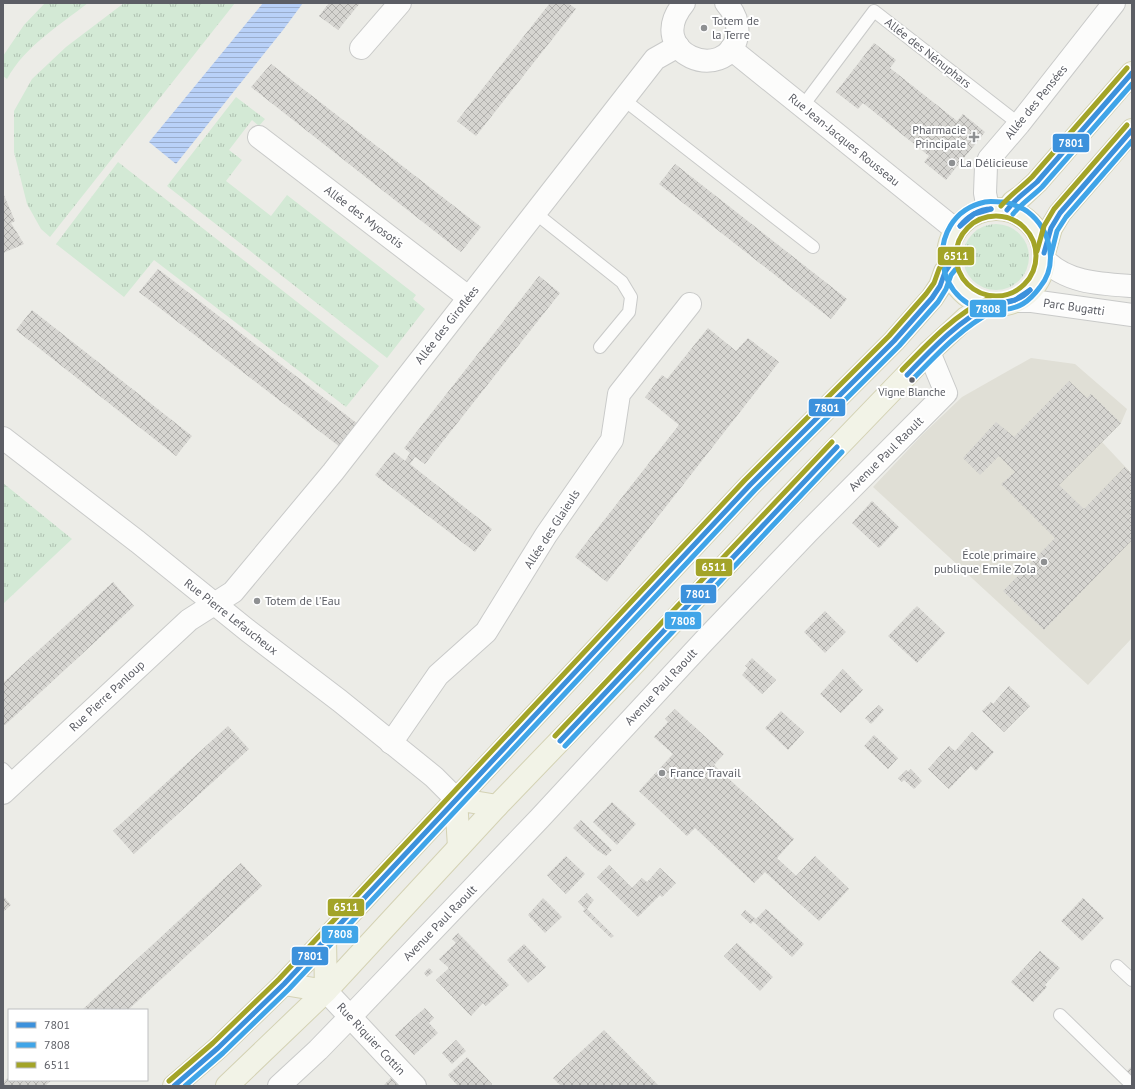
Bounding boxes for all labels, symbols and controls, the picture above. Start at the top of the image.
place label: Totem de la Terre [712,13,759,42]
street label: Allée des Nénuphars [882,14,974,91]
marker: Totem de la Terre [699,23,709,33]
street label: Allée des Pensées [1001,62,1070,142]
street label: Rue Jean-Jacques Rousseau [786,90,903,189]
place label: Pharmacie Principale [912,122,966,151]
marker: Pharmacie Principale [969,132,979,142]
line badge: 7801 [1052,133,1090,153]
text: 7801 [1059,136,1083,150]
place label: La Délicieuse [960,155,1028,170]
marker: La Délicieuse [947,158,957,168]
street label: Allée des Myosotis [322,182,407,251]
line badge: 6511 [937,246,975,266]
text: 6511 [944,249,968,263]
street label: Allée des Giroflées [411,283,482,367]
street label: Parc Bugatti [1042,295,1106,318]
line badge: 7808 [969,299,1007,318]
text: 7808 [976,302,1000,316]
marker: Vigne Blanche [907,375,917,385]
place label: Vigne Blanche [877,385,946,399]
line badge: 7801 [808,398,846,417]
text: 7801 [815,401,839,415]
street label: Avenue Paul Raoult [845,413,926,494]
street label: Allée des Glaieuls [520,486,583,571]
place label: École primaire publique Emile Zola [934,547,1036,576]
marker: École primaire publique Emile Zola [1039,557,1049,567]
line badge: 6511 [695,558,733,577]
text: 6511 [702,560,726,574]
street label: Rue Pierre Lefaucheux [181,575,281,658]
line badge: 7801 [680,584,717,604]
text: 7801 [686,587,710,601]
place label: Totem de l'Eau [265,593,340,608]
marker: Totem de l'Eau [252,596,262,606]
line badge: 7808 [664,611,702,630]
text: 7808 [671,614,695,628]
street label: Avenue Paul Raoult [621,645,700,728]
street label: Rue Pierre Panloup [66,657,148,735]
place label: France Travail [670,765,741,780]
marker: France Travail [657,768,667,778]
street label: Avenue Paul Raoult [400,882,480,964]
line badge: 6511 [327,898,365,917]
text: 6511 [334,900,358,914]
line badge: 7808 [321,925,359,944]
text: 7808 [328,927,352,941]
line badge: 7801 [291,946,329,966]
text: 7801 [298,949,322,963]
street label: Rue Riquier Cottin [334,999,409,1078]
legend [8,1009,148,1081]
text: 7801 [44,1017,70,1032]
text: 7808 [44,1037,70,1052]
text: 6511 [44,1057,70,1072]

